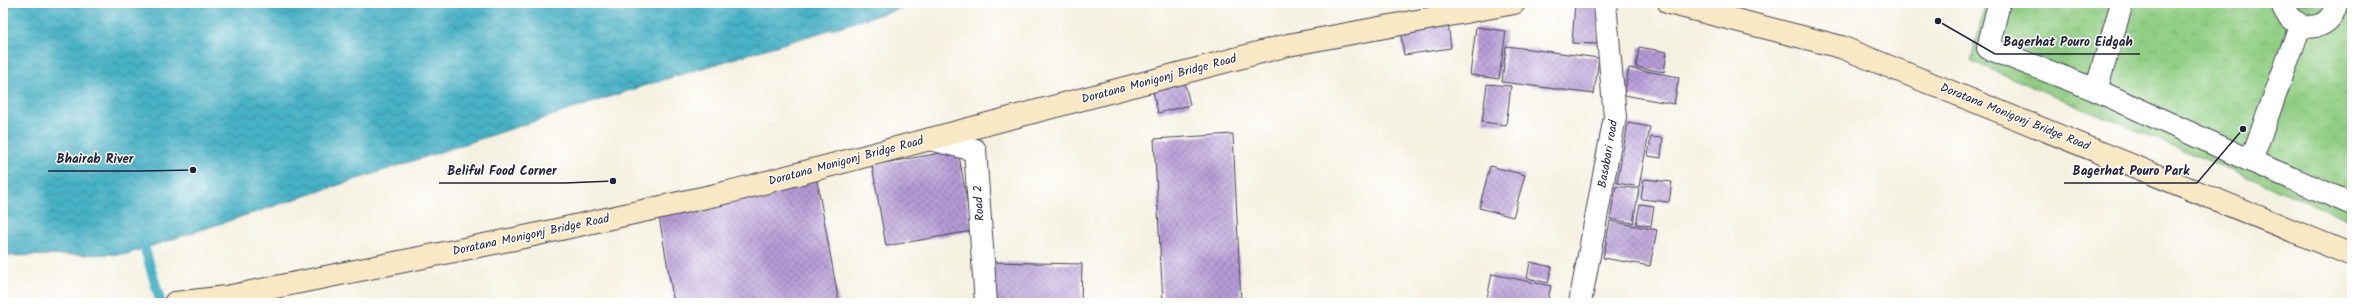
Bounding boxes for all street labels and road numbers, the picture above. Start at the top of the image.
street label: Doratana Monigonj Bridge Road [1079,49,1240,109]
street label: Doratana Monigonj Bridge Road [1937,78,2094,156]
street label: Basabari road [1593,118,1623,189]
street label: Doratana Monigonj Bridge Road [766,131,927,191]
street label: Road 2 [968,184,990,222]
street label: Doratana Monigonj Bridge Road [451,209,612,261]

